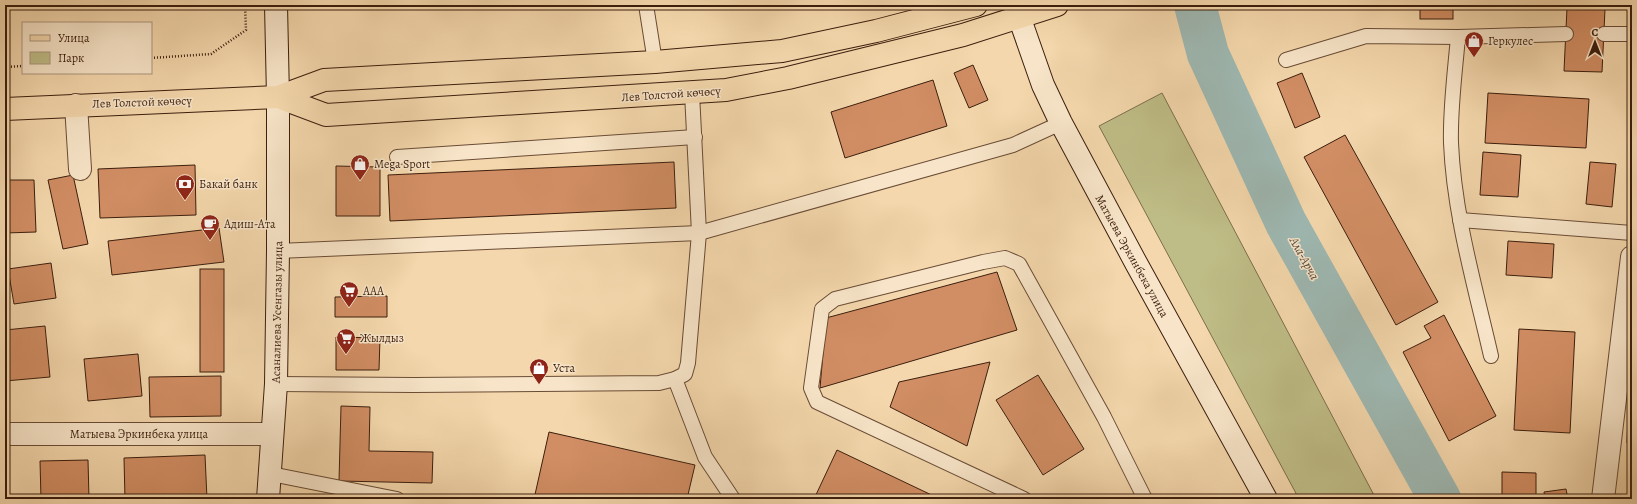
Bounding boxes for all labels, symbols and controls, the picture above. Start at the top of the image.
legend [22,22,152,74]
north arrow [1575,22,1615,62]
text: С [1592,25,1599,40]
text: Улица [58,30,90,46]
shop icon: Геркулес [1463,30,1485,58]
place label: Геркулес [1488,33,1533,49]
text: Парк [58,50,84,66]
street label: Лев Толстой көчөсү [621,83,722,105]
street label: Лев Толстой көчөсү [92,92,193,112]
shop icon: Mega Sport [349,153,371,181]
place label: Mega Sport [374,156,430,172]
bank icon: Бакай банк [174,173,196,201]
place label: Бакай банк [199,176,258,192]
street label: Матыева Эркинбека улица [1091,192,1173,321]
cafe icon: Адиш-Ата [199,213,221,241]
place label: Адиш-Ата [223,216,276,232]
water label: Ала-Арча [1285,233,1323,283]
street label: Асаналиева Усенгазы улица [268,240,286,384]
supermarket icon: AAA [338,280,360,308]
place label: AAA [362,283,385,299]
supermarket icon: Жылдыз [335,327,357,355]
place label: Жылдыз [360,330,404,346]
shop icon: Уста [528,357,550,385]
place label: Уста [553,360,576,376]
street label: Матыева Эркинбека улица [70,426,209,442]

